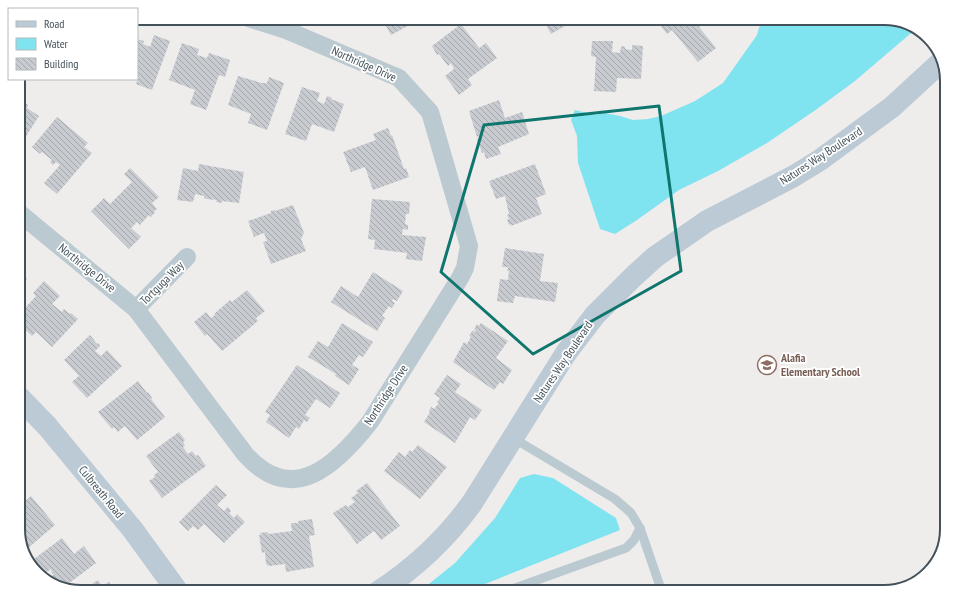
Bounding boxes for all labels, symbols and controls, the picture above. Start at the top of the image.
legend [8,8,138,80]
text: Road [44,16,64,31]
text: Water [44,36,69,51]
street label: Northridge Drive [329,43,399,85]
text: Building [44,56,79,71]
street label: Natures Way Boulevard [777,123,865,188]
street label: Northridge Drive [56,240,119,295]
street label: Tortguga Way [137,257,187,308]
street label: Natures Way Boulevard [530,318,595,405]
place label: Alafia Elementary School [780,350,860,379]
school or university icon: Alafia Elementary School [756,354,778,376]
street label: Northridge Drive [360,362,411,428]
street label: Culbreath Road [76,462,127,521]

